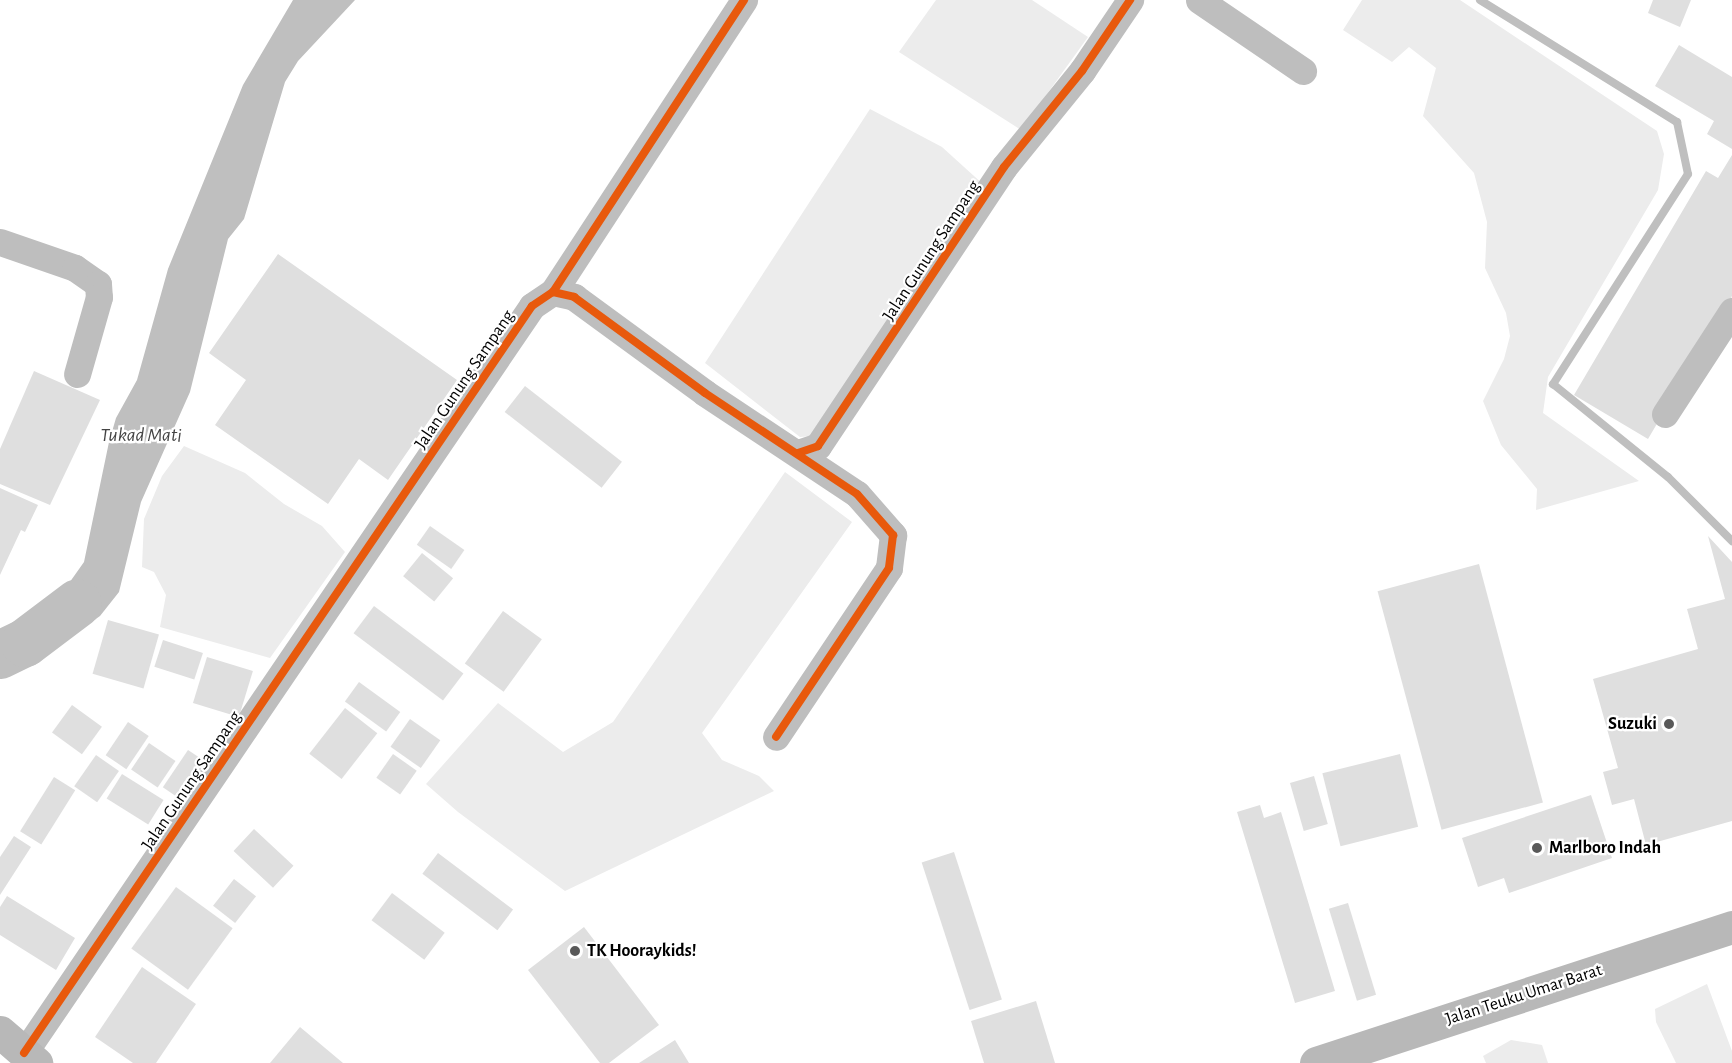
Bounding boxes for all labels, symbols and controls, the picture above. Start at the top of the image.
street label: Jalan Gunung Sampang [879,177,985,325]
street label: Jalan Gunung Sampang [410,306,520,454]
water label: Tukad Mati [100,423,182,447]
street label: Jalan Gunung Sampang [137,707,247,855]
place label: Suzuki [1608,713,1657,735]
marker: Suzuki [1662,717,1676,731]
place label: Marlboro Indah [1549,837,1661,859]
marker: Marlboro Indah [1530,841,1544,855]
place label: TK Hooraykids! [587,940,696,962]
marker: TK Hooraykids! [568,944,582,958]
street label: Jalan Teuku Umar Barat [1443,959,1605,1031]

